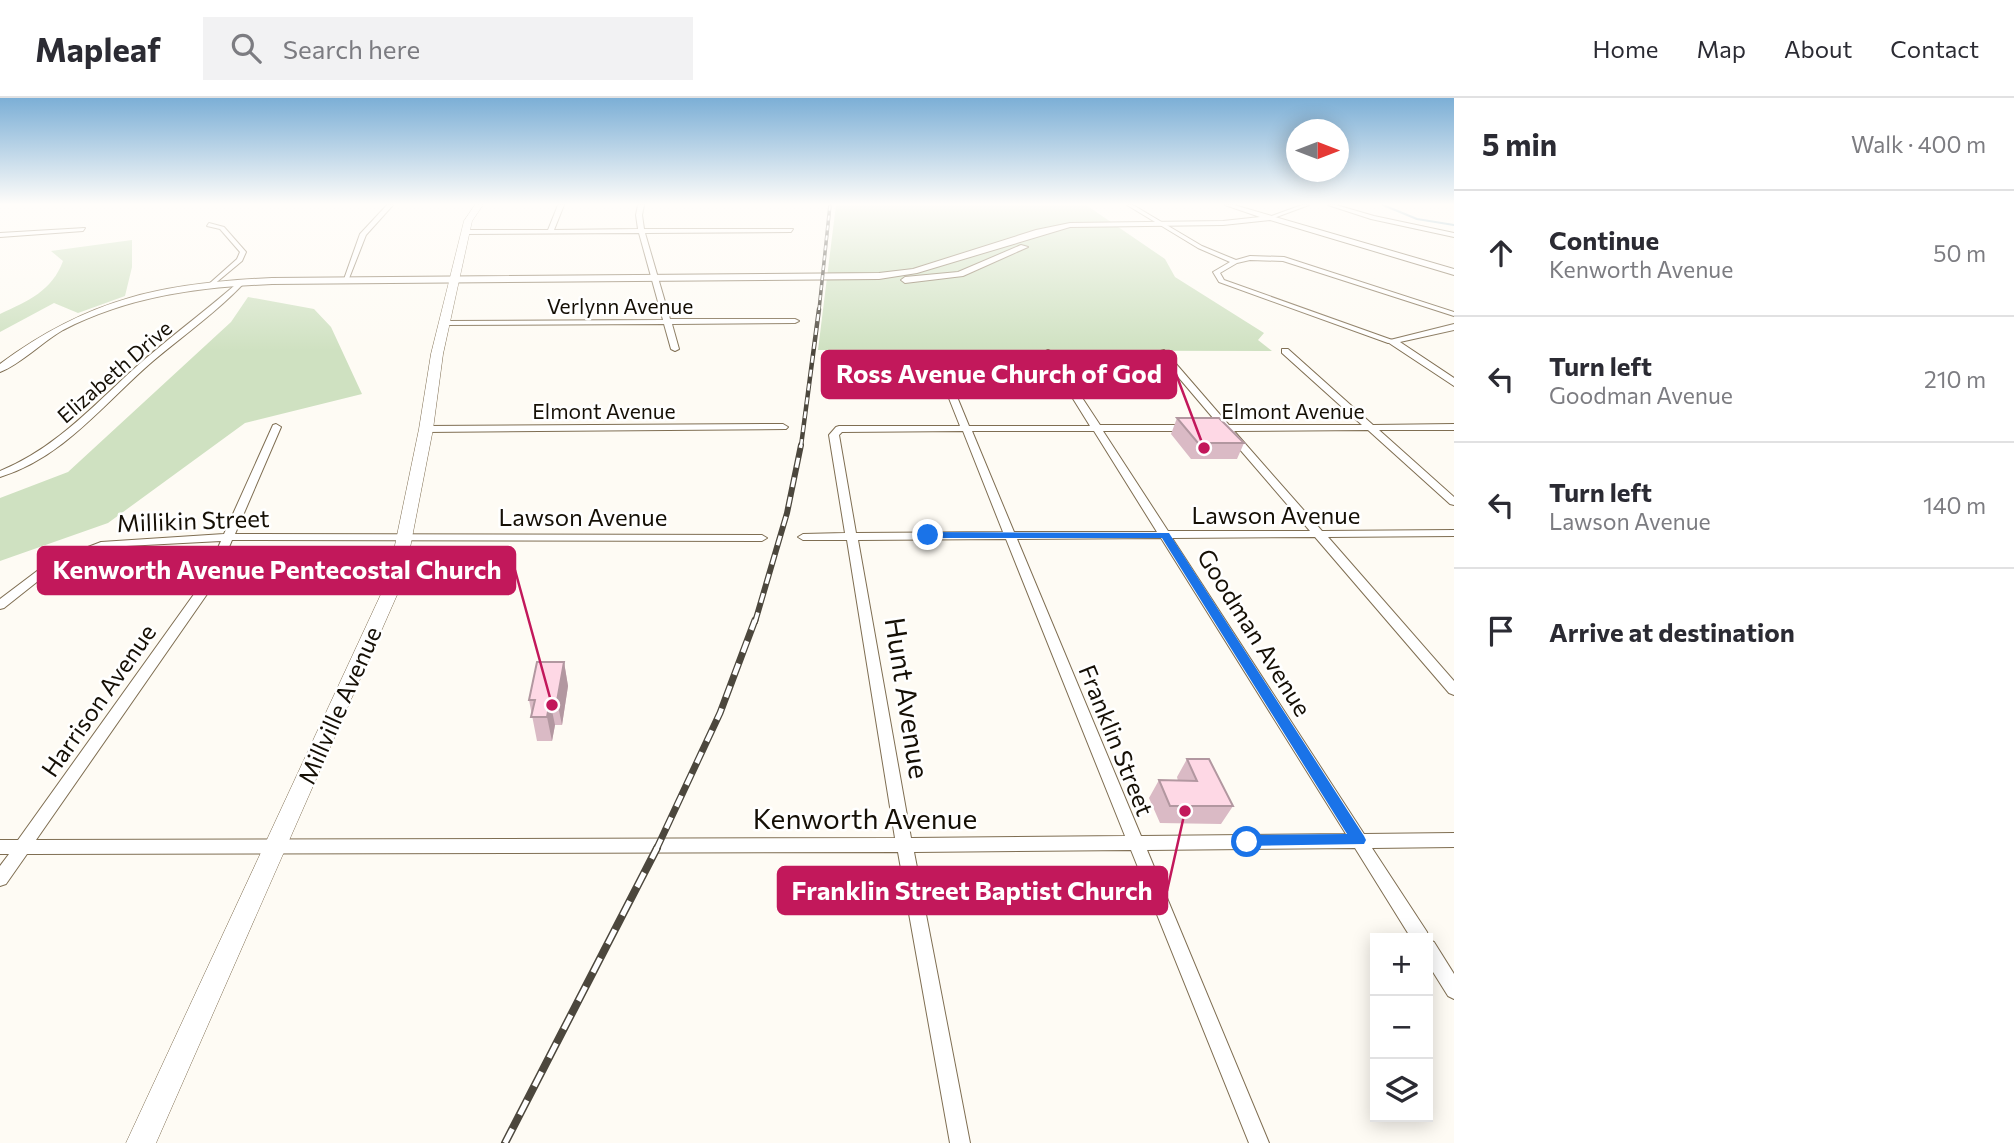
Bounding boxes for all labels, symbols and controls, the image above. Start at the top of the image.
search box [203,17,693,80]
text: Mapleaf [35,28,161,69]
icon: search [227,29,265,67]
text: Search here [283,33,420,64]
text: Home [1593,34,1659,63]
text: Map [1697,34,1746,63]
text: About [1784,34,1852,63]
text: Contact [1890,34,1979,63]
north arrow [1286,119,1349,182]
text: 5 min [1482,125,1557,162]
text: Walk · 400 m [1851,130,1986,158]
text: Continue [1549,224,1659,255]
icon: ahead [1482,234,1520,272]
text: 50 m [1933,239,1986,267]
text: Kenworth Avenue [1549,255,1733,283]
street label: Verlynn Avenue [547,293,693,318]
street label: Elizabeth Drive [52,315,176,427]
text: Turn left [1549,350,1652,381]
callout: Ross Avenue Church of God [822,351,1176,398]
text: Ross Avenue Church of God [836,357,1162,388]
icon: left [1482,360,1520,398]
text: 210 m [1924,365,1986,393]
text: Goodman Avenue [1549,381,1733,409]
street label: Elmont Avenue [532,398,676,423]
street label: Elmont Avenue [1221,398,1365,423]
text: Turn left [1549,476,1652,507]
icon: left [1482,486,1520,524]
text: 140 m [1923,491,1986,519]
street label: Lawson Avenue [1192,500,1360,529]
street label: Lawson Avenue [499,502,667,531]
street label: Millikin Street [116,503,270,537]
text: Lawson Avenue [1549,507,1711,535]
route end [912,519,943,550]
street label: Goodman Avenue [1192,543,1318,721]
callout: Kenworth Avenue Pentecostal Church [38,547,515,594]
text: Kenworth Avenue Pentecostal Church [53,553,501,584]
icon: arrive [1482,612,1520,650]
street label: Hunt Avenue [878,615,938,781]
text: Arrive at destination [1549,616,1795,647]
street label: Harrison Avenue [35,618,161,782]
street label: Millville Avenue [291,622,387,788]
street label: Franklin Street [1073,660,1161,820]
street label: Kenworth Avenue [753,801,977,835]
route start [1231,826,1262,857]
callout: Franklin Street Baptist Church [778,867,1167,914]
text: Franklin Street Baptist Church [791,874,1153,905]
map controls [1370,933,1433,1122]
button: + [1370,933,1433,996]
button: − [1370,996,1433,1059]
button: layers [1370,1059,1433,1122]

